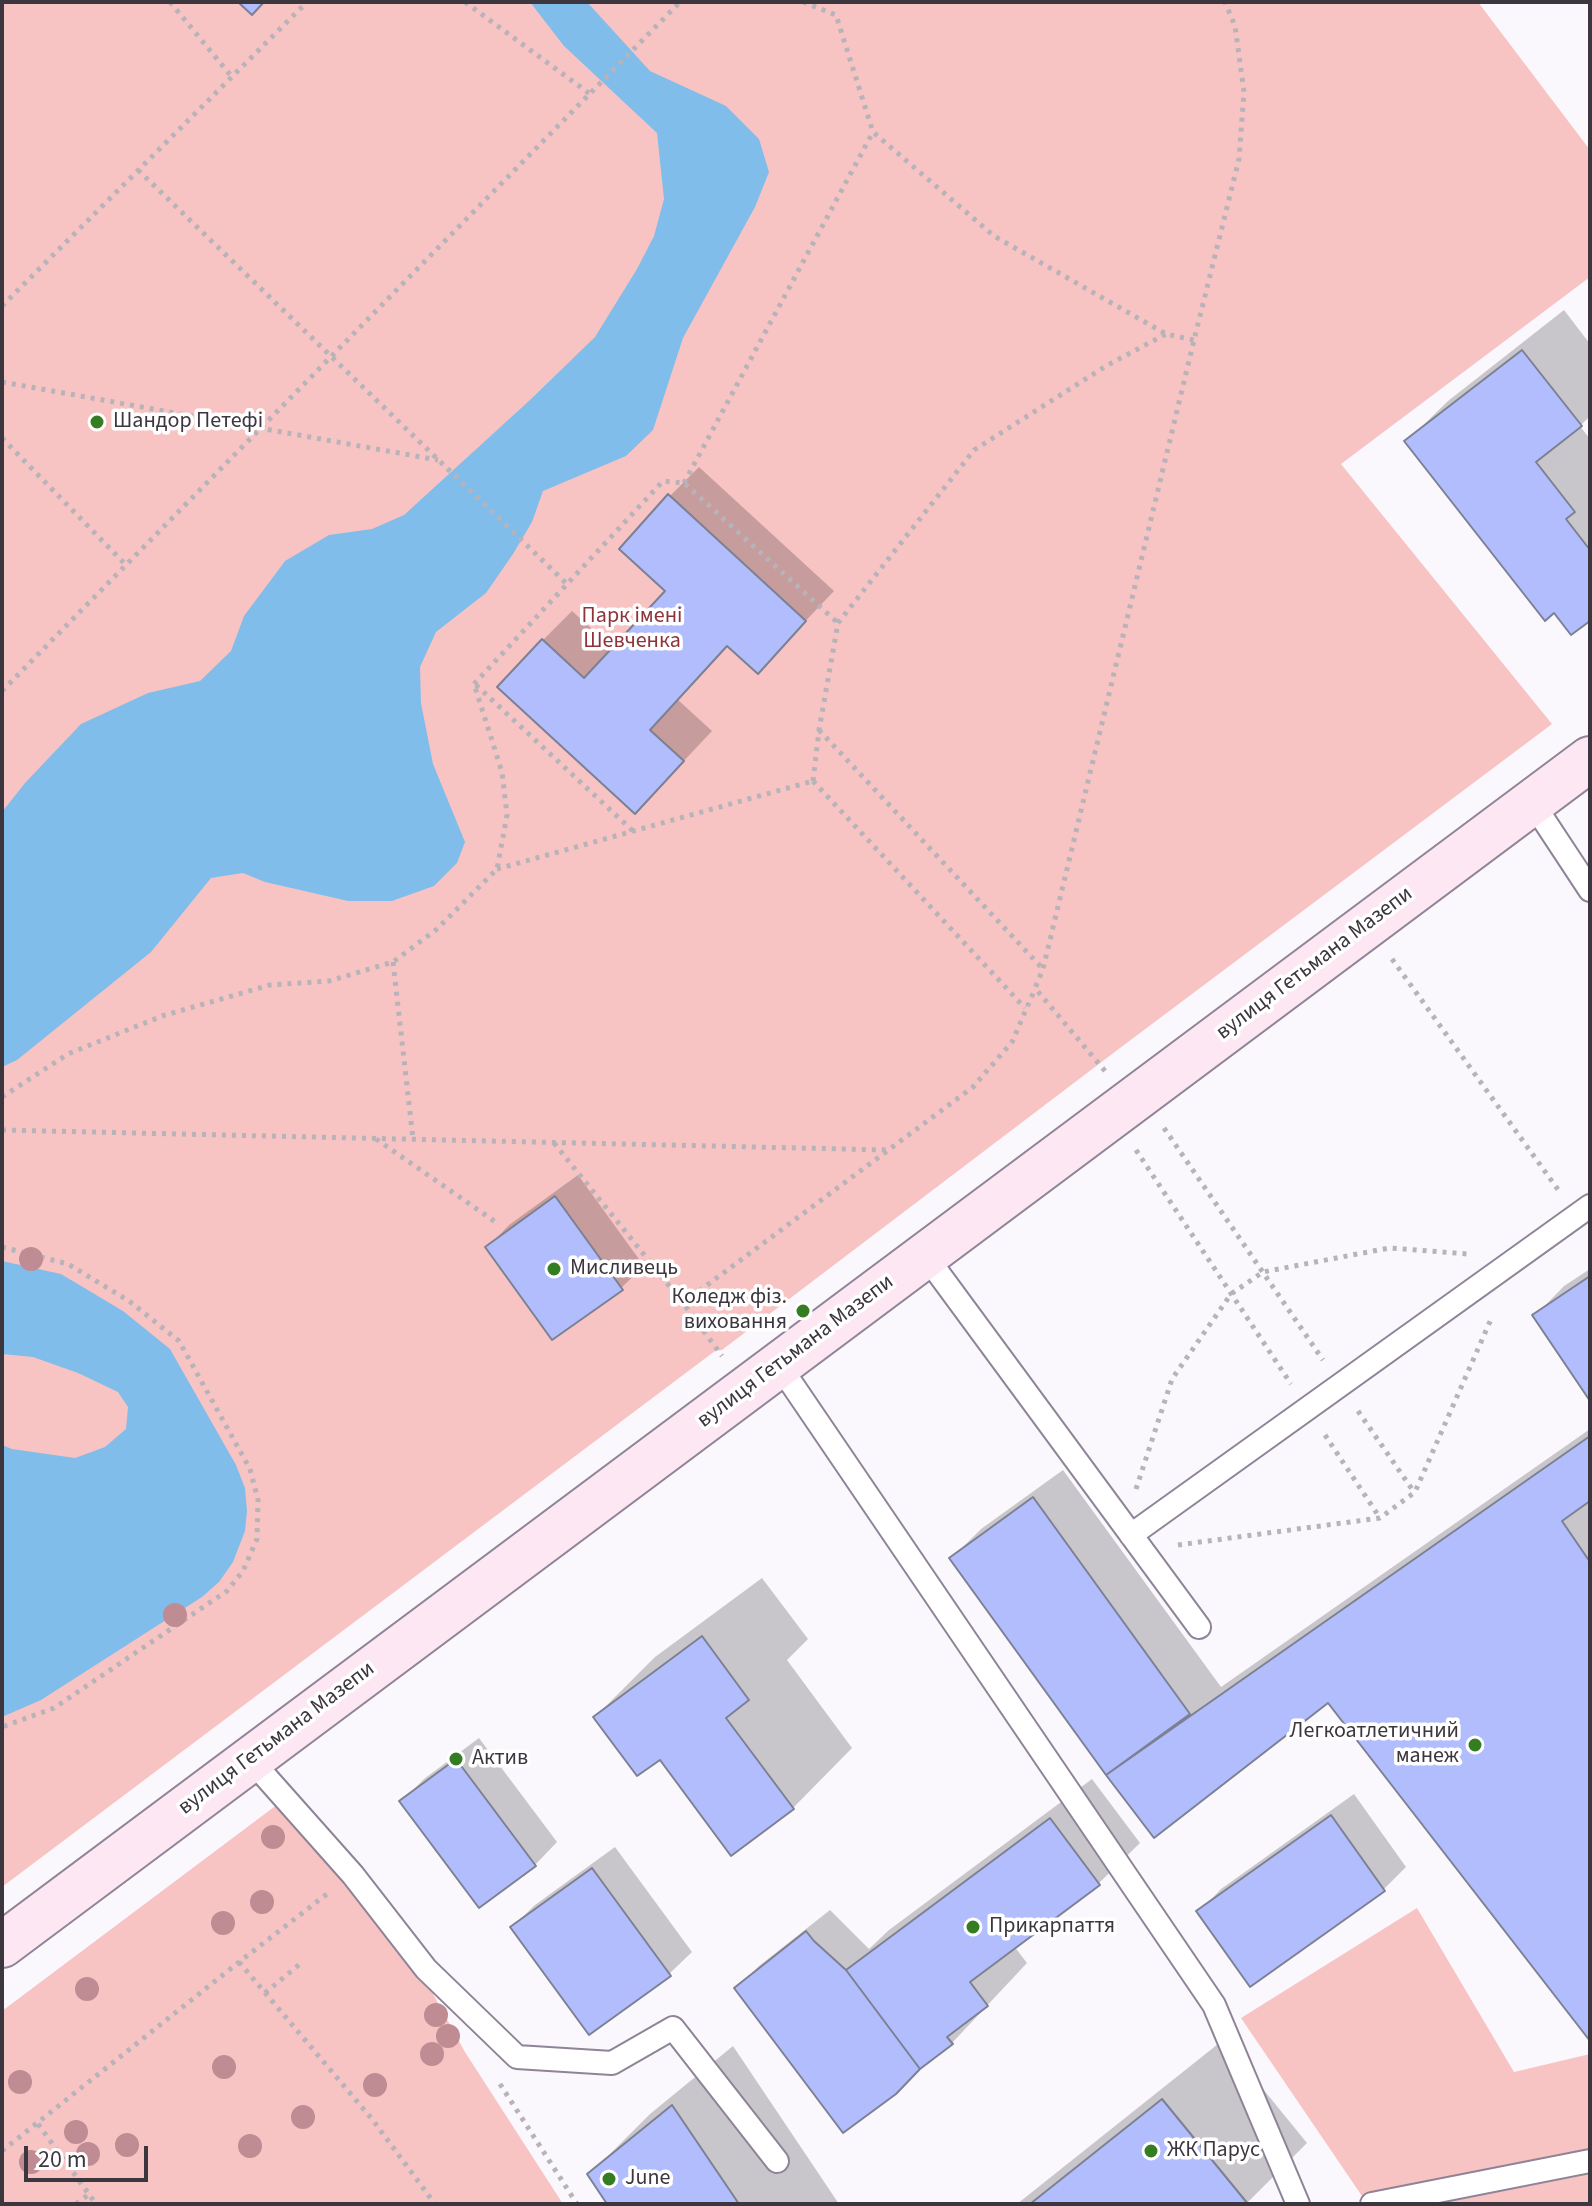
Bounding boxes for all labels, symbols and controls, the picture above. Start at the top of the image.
place label: Шандор Петефі [113,409,263,435]
marker: Шандор Петефі [88,413,106,431]
park label: Парк імені Шевченка [582,604,682,656]
street label: вулиця Гетьмана Мазепи [1212,882,1418,1046]
place label: Мисливець [570,1256,678,1282]
marker: Мисливець [545,1260,563,1278]
street label: вулиця Гетьмана Мазепи [693,1270,899,1434]
place label: Коледж фіз. виховання [671,1285,787,1336]
marker: Коледж фіз. виховання [794,1302,812,1320]
street label: вулиця Гетьмана Мазепи [174,1657,380,1821]
place label: Легкоатлетичний манеж [1290,1719,1459,1770]
marker: Легкоатлетичний манеж [1466,1736,1484,1754]
place label: Актив [472,1746,528,1772]
marker: Актив [447,1750,465,1768]
place label: Прикарпаття [989,1914,1115,1940]
marker: Прикарпаття [964,1918,982,1936]
scale bar [28,2130,152,2180]
place label: ЖК Парус [1167,2138,1260,2164]
text: 20 m [38,2142,87,2177]
marker: ЖК Парус [1142,2142,1160,2160]
place label: June [625,2166,670,2192]
marker: June [600,2170,618,2188]

